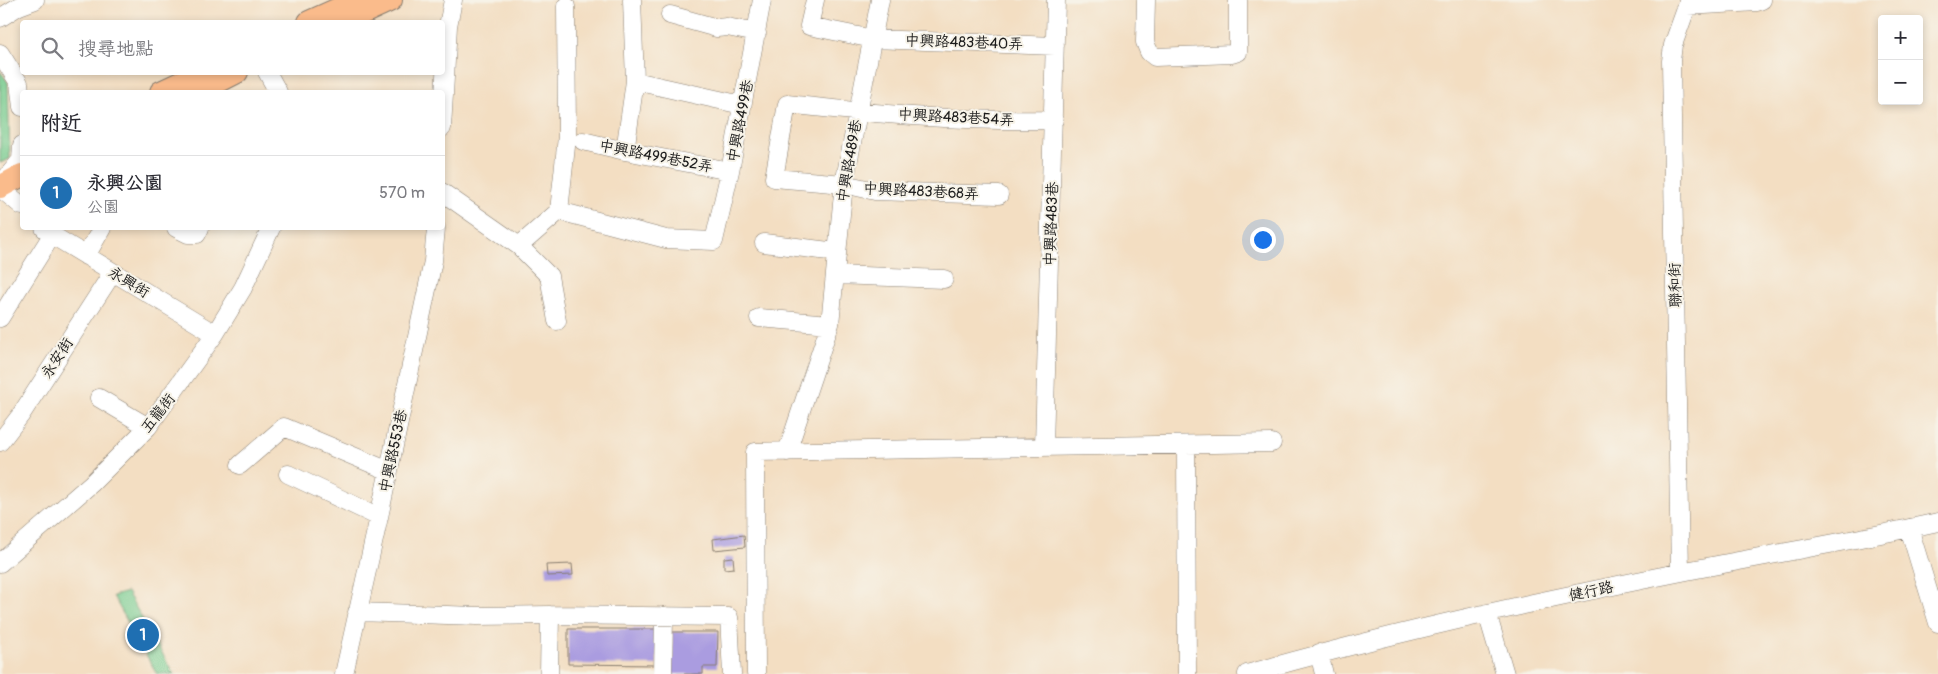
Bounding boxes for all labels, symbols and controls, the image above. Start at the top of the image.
map controls [1878,15,1923,105]
button: + [1878,15,1923,60]
search box [20,20,445,75]
street label: 中興路483巷40弄 [904,31,1024,54]
icon: search [38,34,66,62]
text: 搜尋地點 [78,37,154,61]
button: − [1878,60,1923,105]
street label: 中興路499巷 [723,78,758,164]
street label: 中興路483巷54弄 [897,105,1015,130]
text: 附近 [40,110,82,137]
street label: 中興路489巷 [833,118,866,204]
street label: 中興路499巷52弄 [597,136,714,177]
text: 永興公園 [87,171,163,195]
street label: 中興路483巷68弄 [863,179,979,204]
street label: 中興路483巷 [1041,181,1062,267]
text: 1 [53,183,59,203]
text: 570 m [379,183,425,203]
text: 公園 [87,197,119,217]
your location [1250,227,1276,253]
street label: 聯和街 [1666,262,1685,308]
street label: 永興街 [105,263,153,302]
street label: 永安街 [37,334,78,382]
street label: 五龍街 [137,390,180,437]
street label: 中興路553巷 [375,408,412,494]
street label: 健行路 [1567,578,1615,605]
pin: 1 [127,616,159,654]

